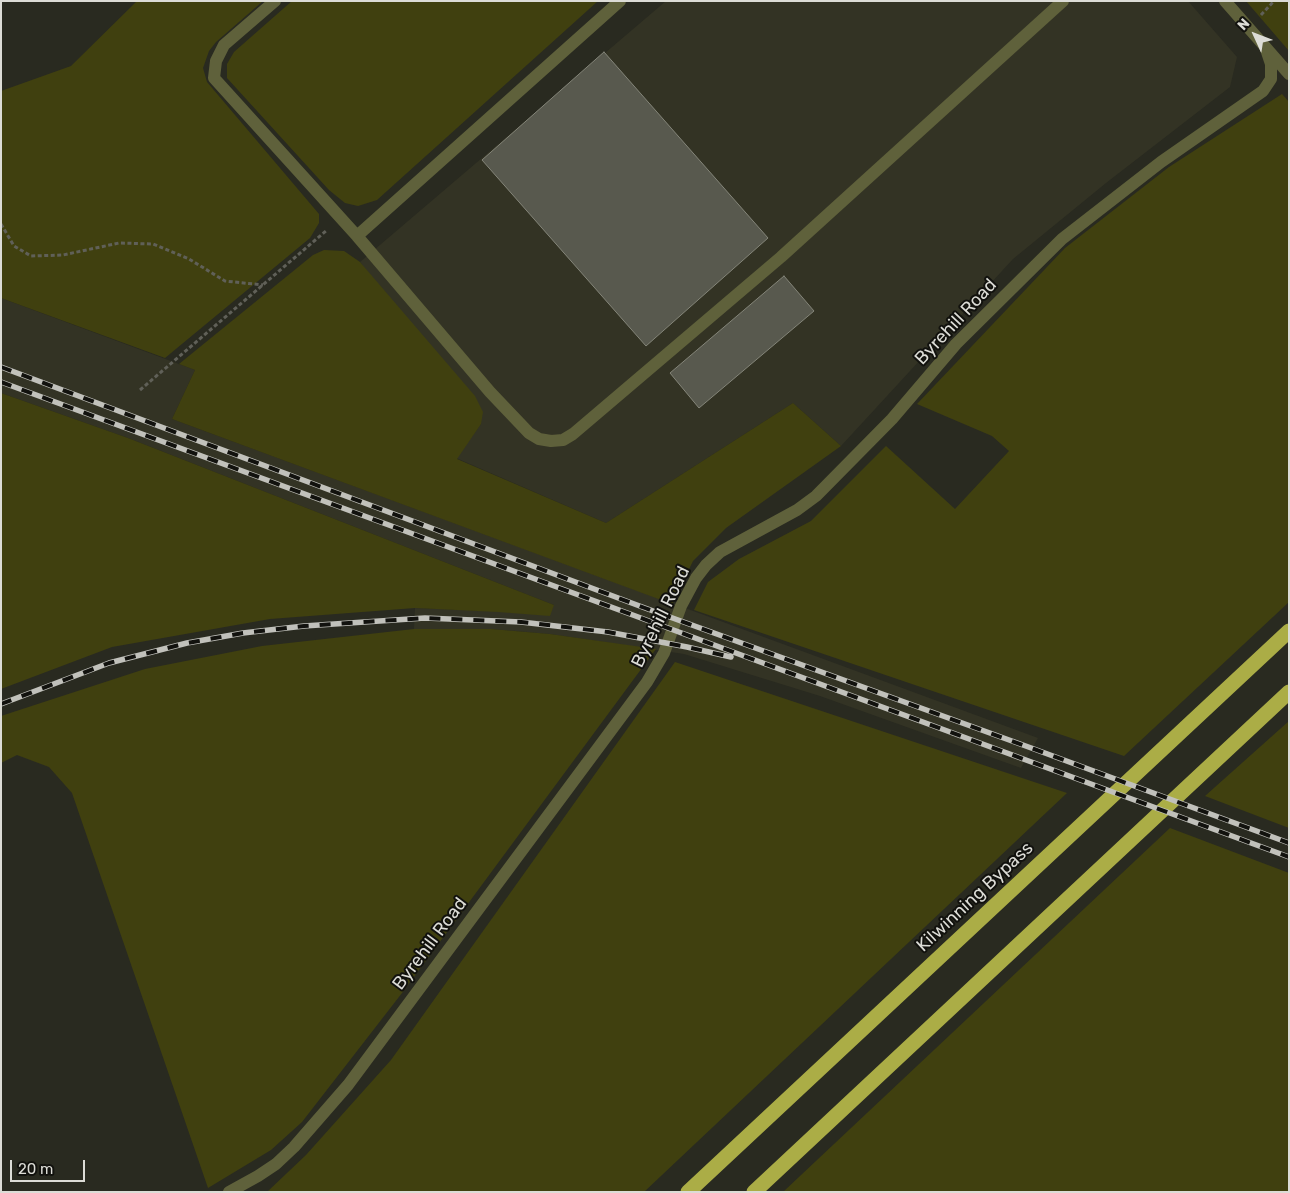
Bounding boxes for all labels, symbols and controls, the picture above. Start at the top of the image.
north arrow [1230,10,1280,60]
text: N [1234,15,1253,34]
street label: Byrehill Road [911,274,1001,370]
street label: Byrehill Road [627,563,695,671]
street label: Kilwinning Bypass [912,837,1038,957]
street label: Byrehill Road [388,894,472,994]
scale bar [12,1150,88,1182]
text: 20 m [18,1160,53,1178]

